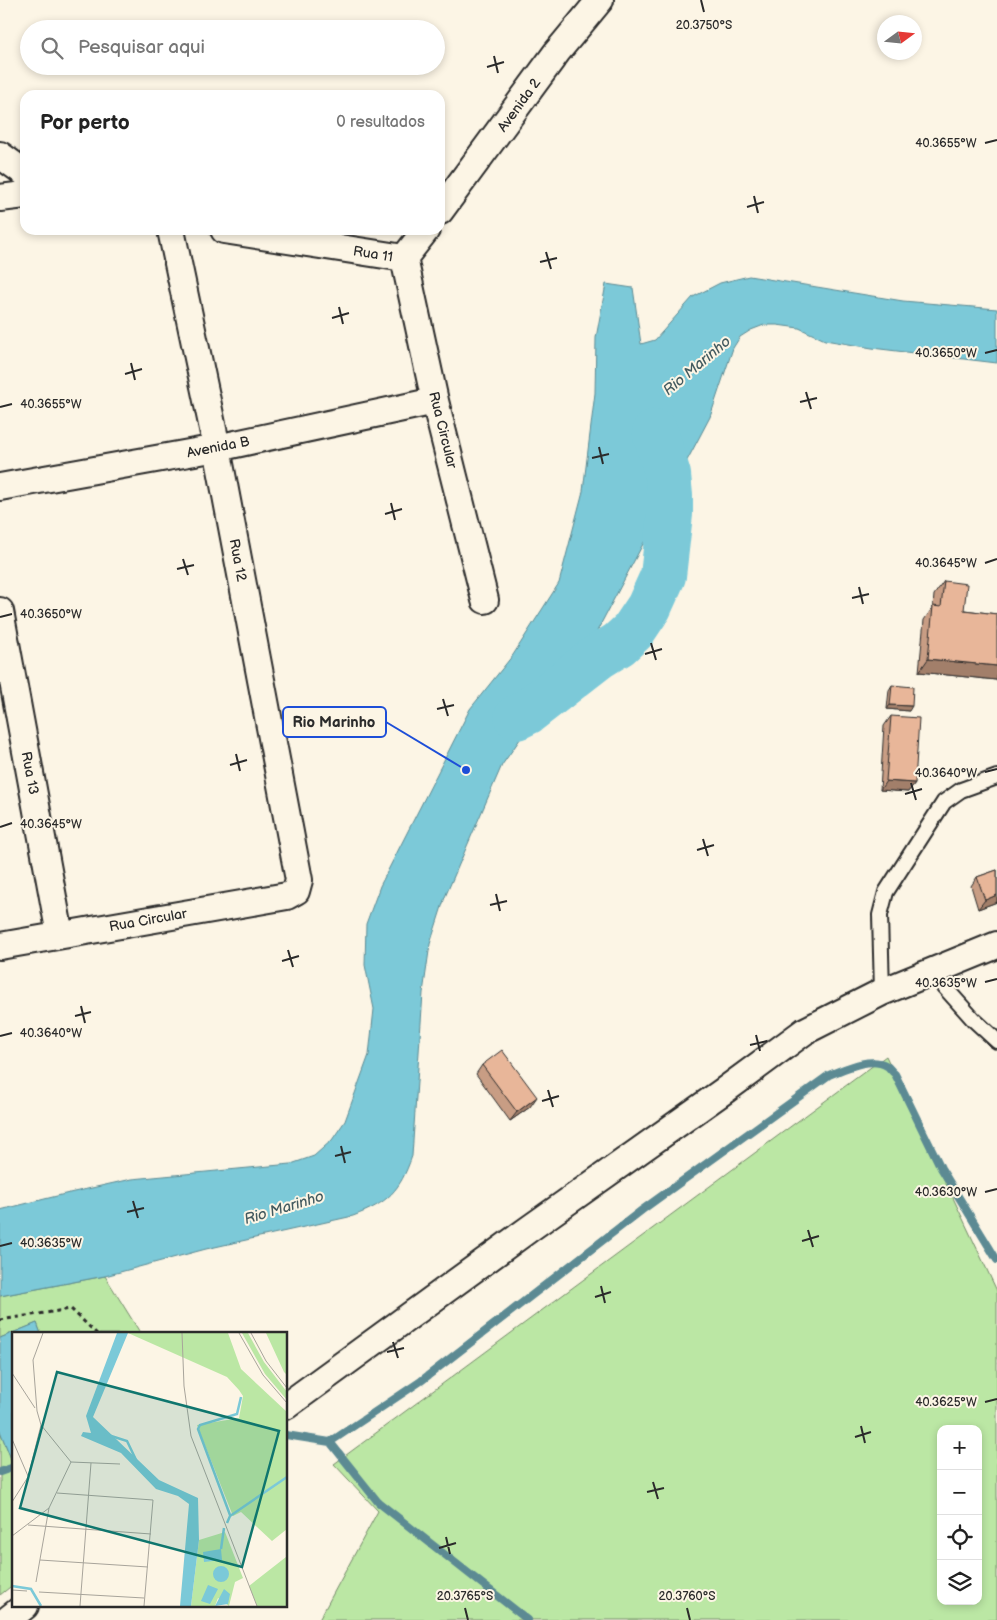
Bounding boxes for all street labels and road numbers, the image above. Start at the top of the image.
street label: Avenida 2 [494,74,545,135]
street label: Rua 11 [352,242,394,266]
street label: Rua Circular [425,390,461,471]
street label: Avenida B [185,433,251,461]
street label: Rua 12 [226,537,251,584]
street label: Rua 13 [18,750,42,796]
street label: Rua Circular [108,905,189,935]

